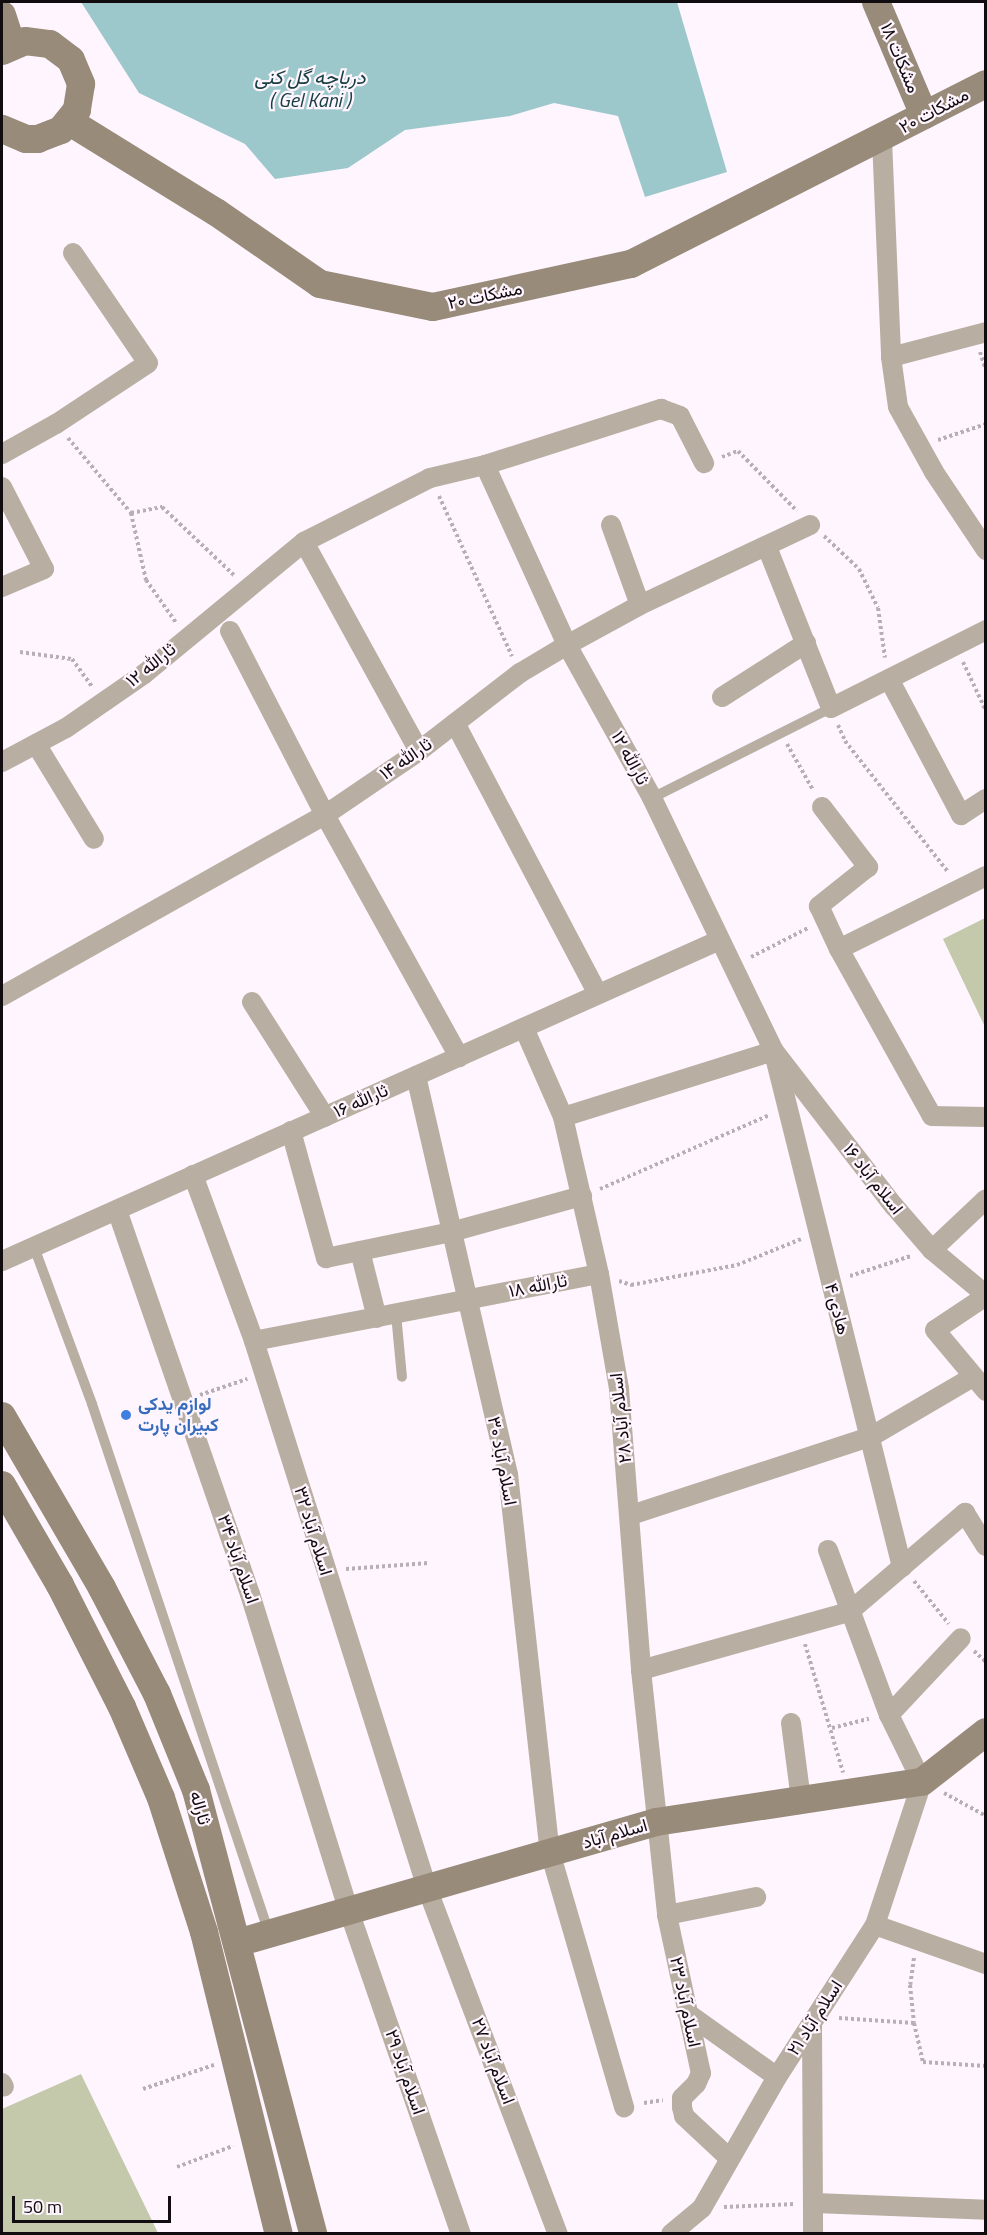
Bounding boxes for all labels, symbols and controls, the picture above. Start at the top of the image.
street label: مشکات ۱۸ [876,20,924,96]
water label: دریاچه گل کنی ( Gel Kani ) [254,64,366,111]
street label: مشکات ۲۰ [896,84,972,138]
street label: مشکات ۲۰ [446,278,524,314]
street label: ثارالله ۱۲ [122,638,180,692]
street label: ثارالله ۱۲ [606,727,654,789]
street label: ثارالله ۱۴ [376,733,436,785]
street label: ثارالله ۱۶ [330,1079,392,1123]
street label: اسلام آباد ۱۶ [838,1139,908,1219]
street label: ثارالله ۱۸ [507,1270,569,1302]
street label: هادی ۴ [820,1281,854,1337]
street label: اسلام آباد ۲۸ [606,1372,636,1464]
place label: لوازم یدکی کبیران پارت [138,1394,219,1436]
marker: لوازم یدکی کبیران پارت [119,1408,133,1422]
street label: اسلام آباد ۳۰ [483,1415,521,1507]
street label: اسلام آباد ۳۲ [289,1484,337,1578]
street label: اسلام آباد ۳۴ [213,1512,263,1606]
street label: ثاراله [185,1789,215,1827]
street label: اسلام آباد [580,1814,650,1854]
street label: اسلام آباد ۲۳ [665,1955,705,2049]
street label: اسلام آباد ۲۱ [783,1976,847,2060]
street label: اسلام آباد ۲۷ [467,2015,519,2107]
street label: اسلام آباد ۲۹ [380,2027,430,2117]
scale bar [15,2184,174,2222]
text: 50 m [23,2193,62,2220]

